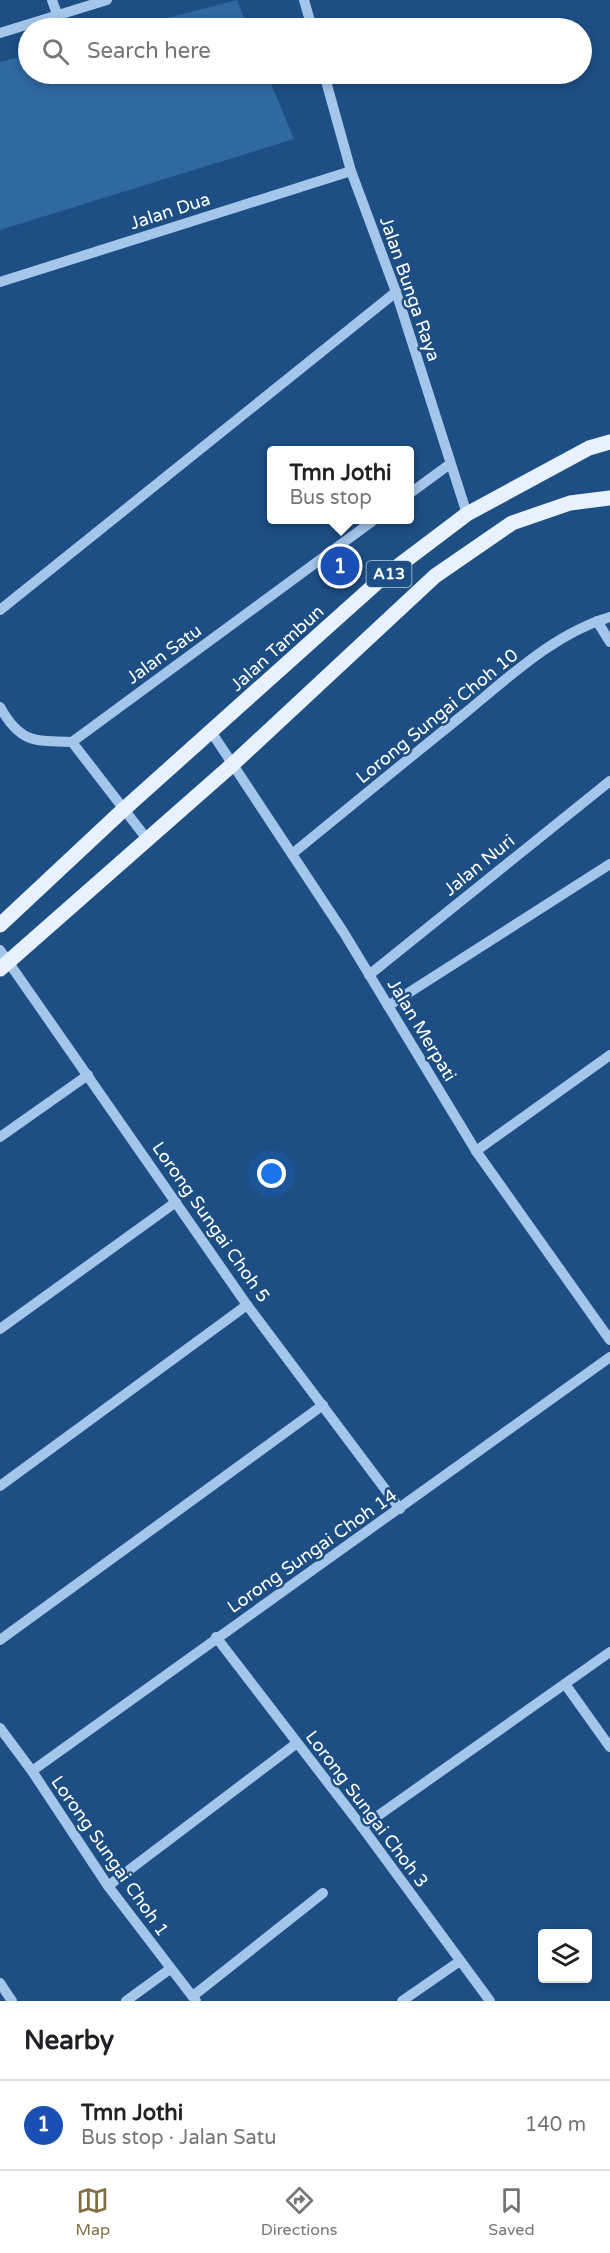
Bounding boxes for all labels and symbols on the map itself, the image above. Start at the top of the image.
street label: Jalan Dua [127,188,213,234]
street label: Jalan Bunga Raya [375,214,445,364]
pin: 1 [320,544,360,588]
road number: A13 [366,561,412,587]
street label: Jalan Tambun [226,600,328,696]
street label: Jalan Satu [122,619,206,689]
street label: Lorong Sungai Choh 10 [352,644,522,788]
street label: Jalan Nuri [439,830,519,900]
street label: Jalan Merpati [383,975,461,1085]
street label: Lorong Sungai Choh 5 [147,1138,275,1306]
your location [257,1159,286,1188]
street label: Lorong Sungai Choh 14 [223,1484,401,1618]
street label: Lorong Sungai Choh 3 [301,1726,433,1892]
street label: Lorong Sungai Choh 1 [46,1772,174,1940]

